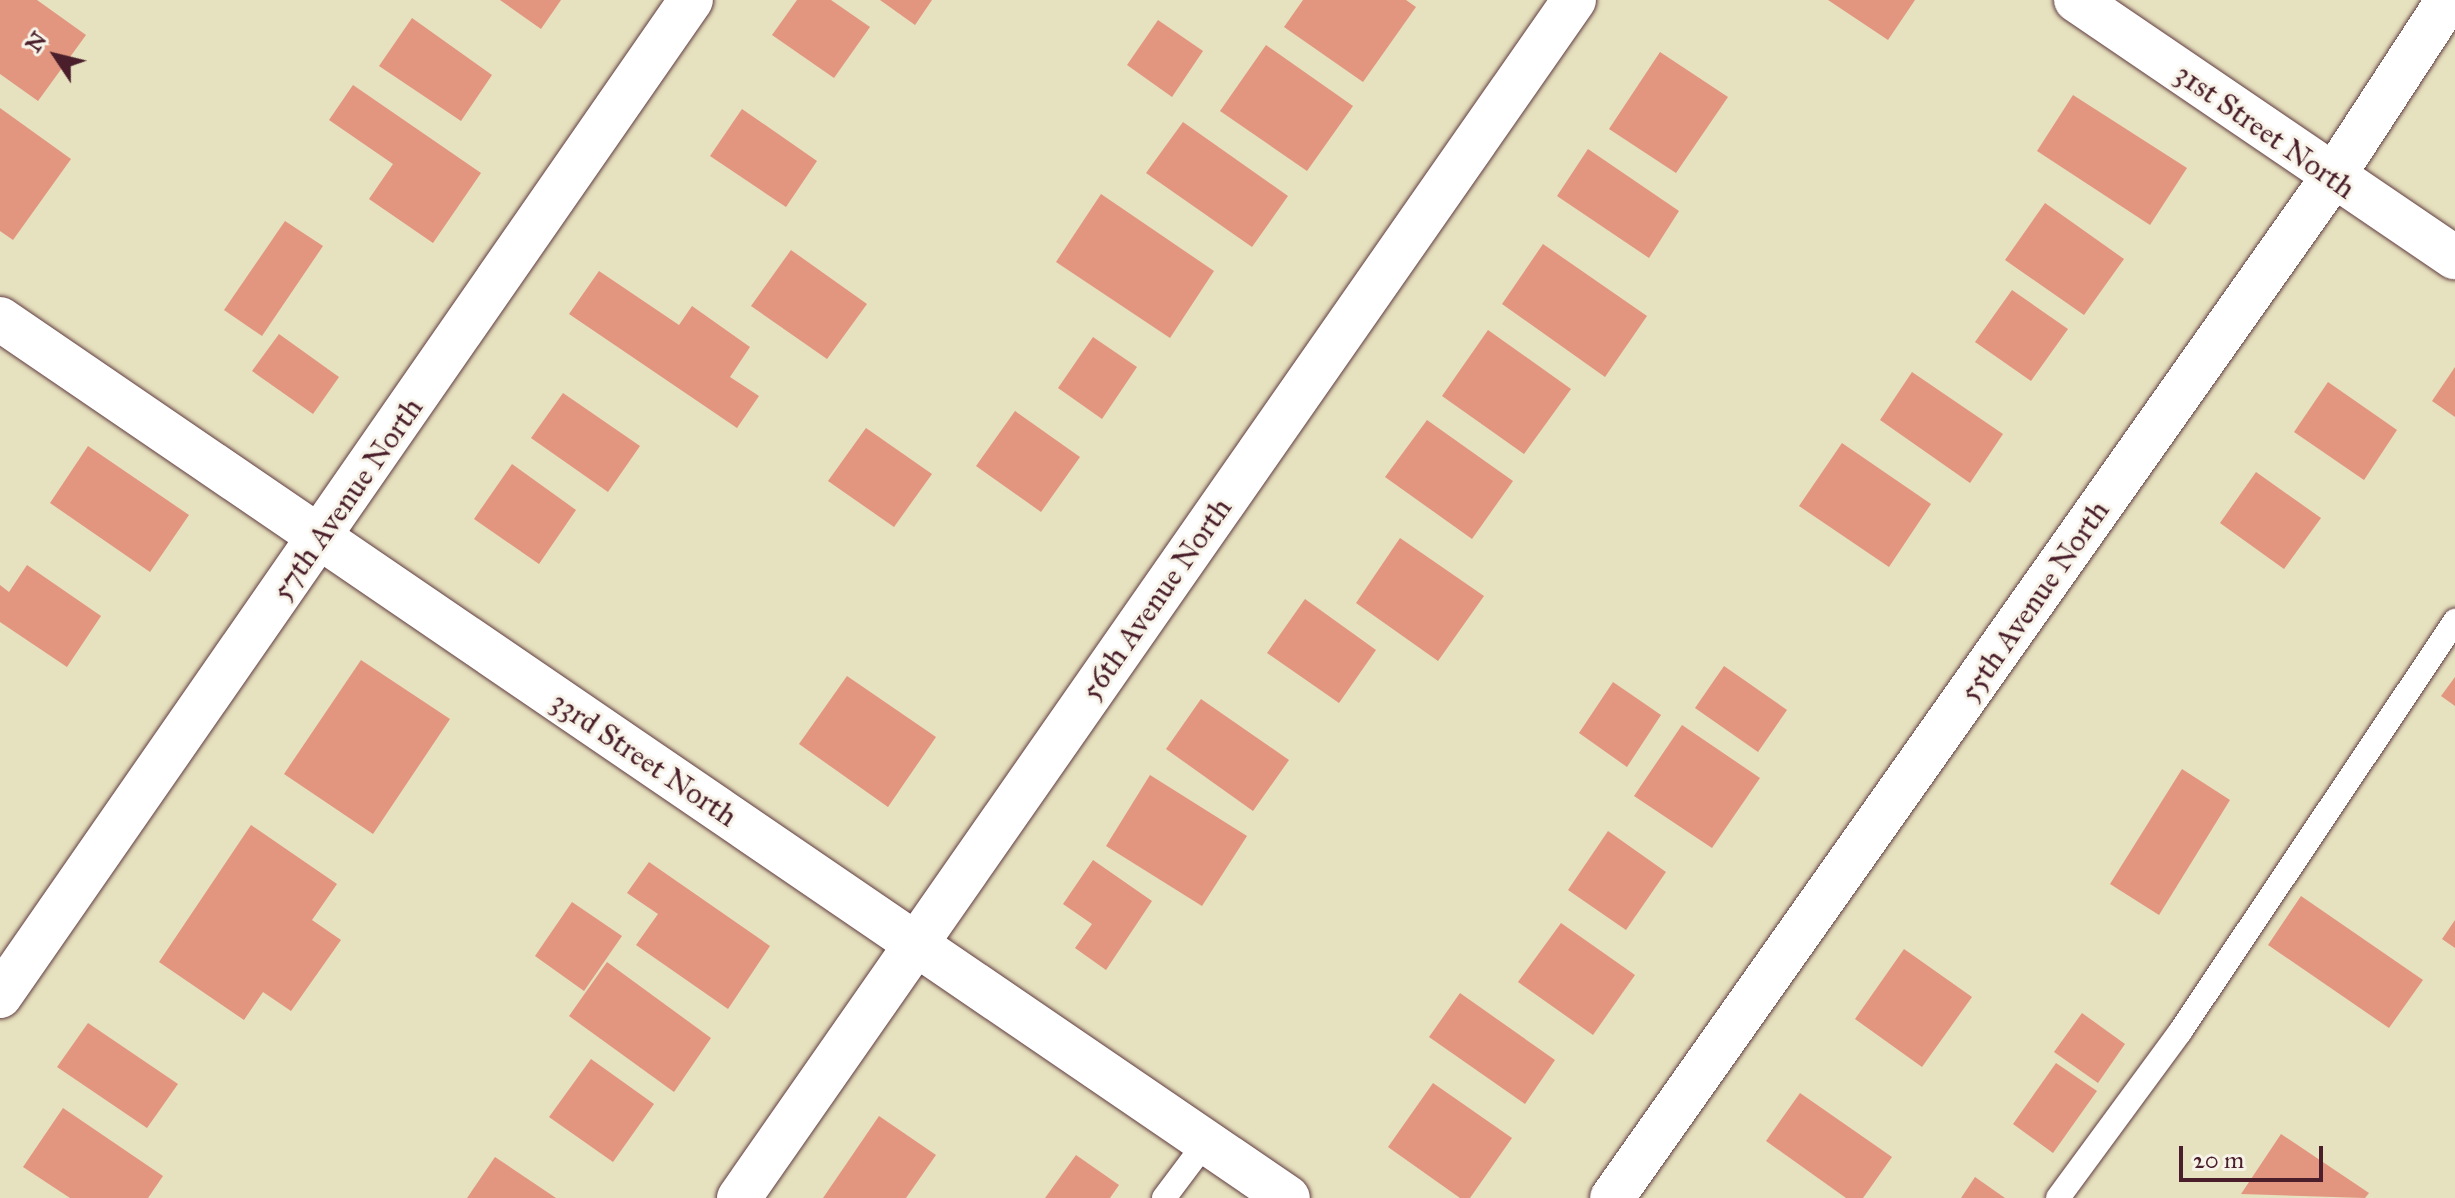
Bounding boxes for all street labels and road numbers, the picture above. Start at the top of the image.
street label: 31st Street North [2168,56,2362,206]
street label: 57th Avenue North [264,391,430,607]
street label: 56th Avenue North [1073,491,1239,707]
street label: 55th Avenue North [1951,494,2117,708]
street label: 33rd Street North [544,684,744,834]

